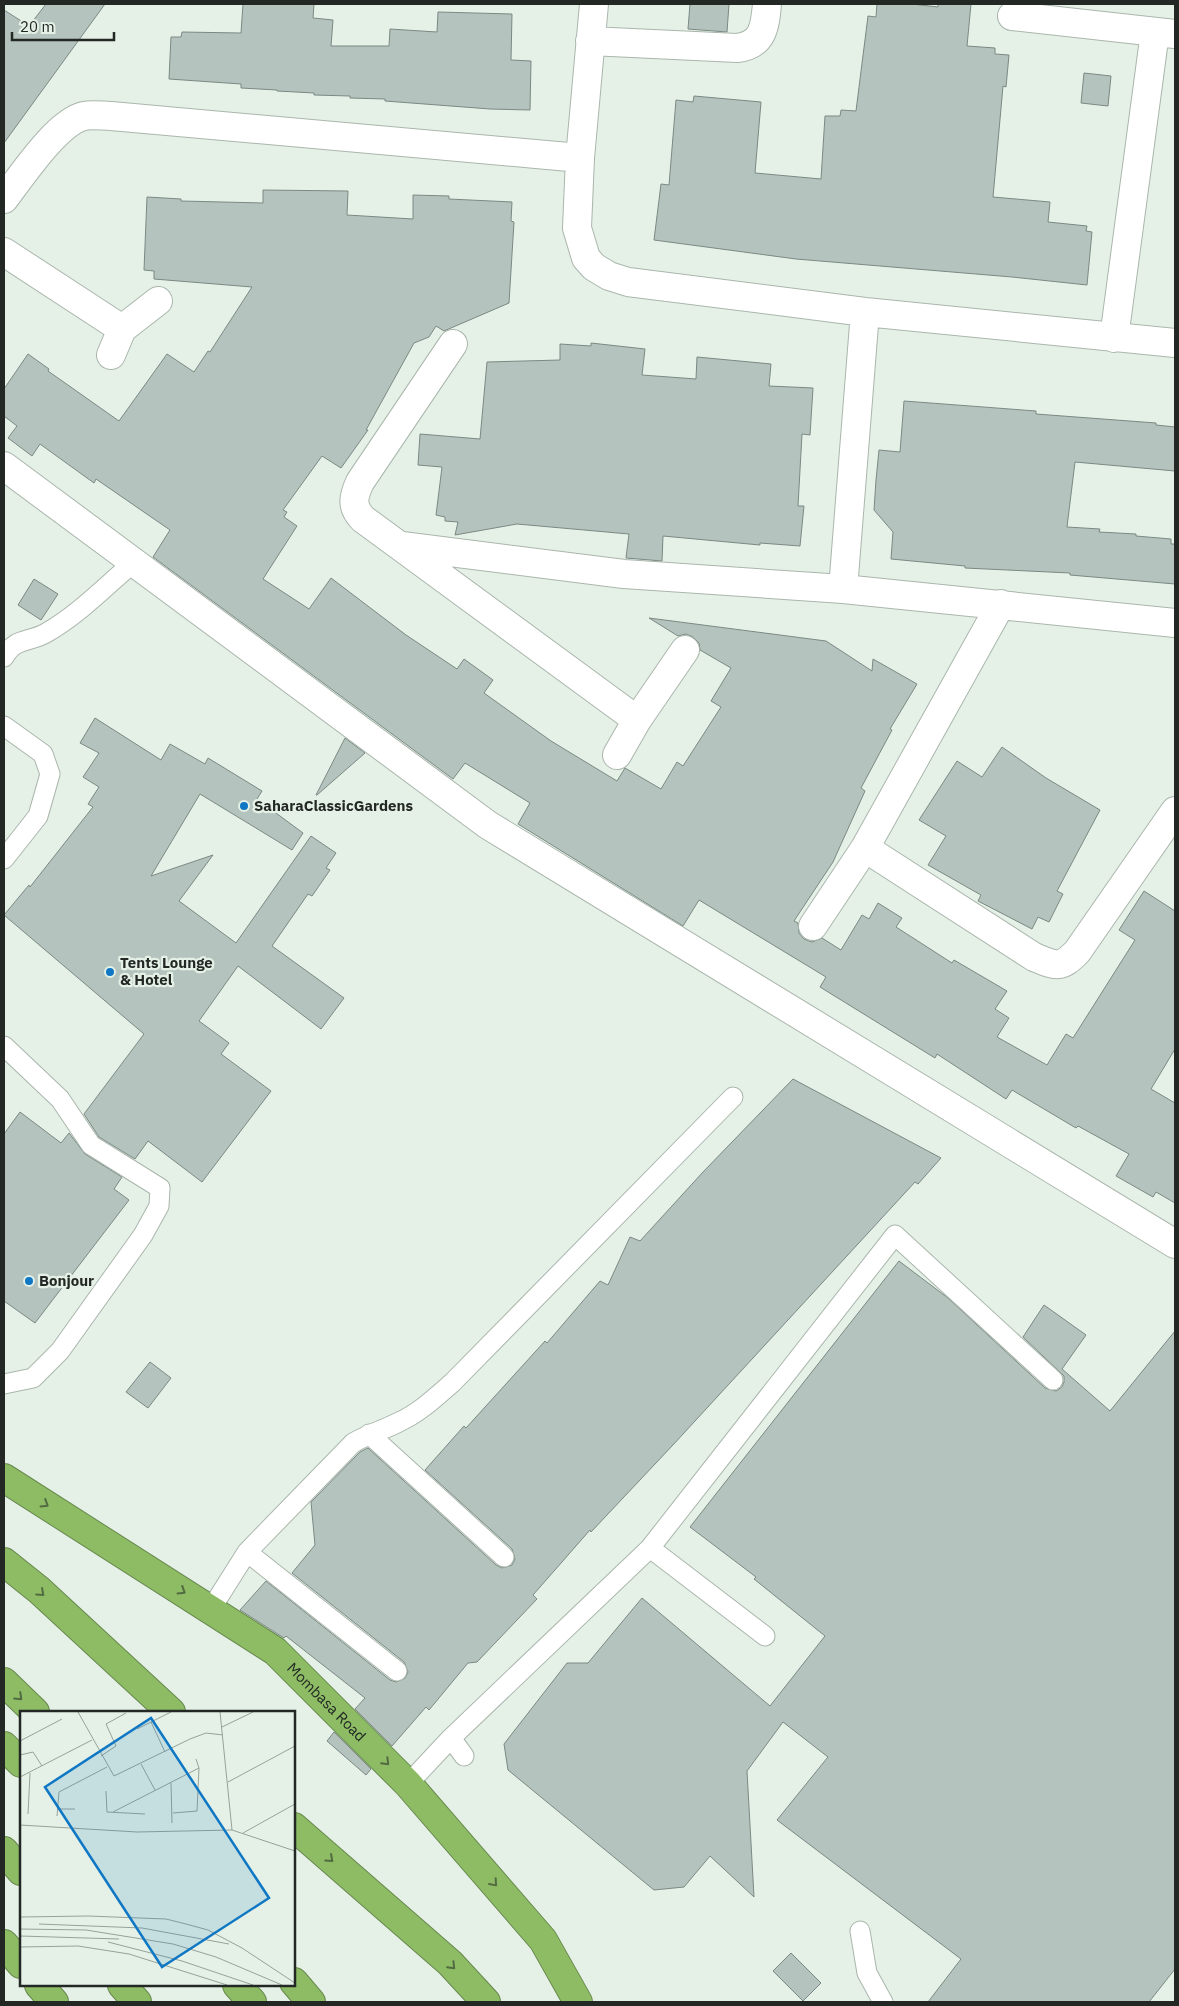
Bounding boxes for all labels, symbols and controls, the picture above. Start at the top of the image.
scale bar [12,10,115,42]
text: 20 m [20,17,55,36]
place label: SaharaClassicGardens [254,796,413,815]
marker: SaharaClassicGardens [238,800,250,812]
place label: Tents Lounge & Hotel [120,953,213,989]
marker: Tents Lounge & Hotel [104,966,116,978]
place label: Bonjour [39,1271,94,1290]
marker: Bonjour [23,1275,35,1287]
one-way arrow [39,1498,49,1507]
one-way arrow [177,1585,186,1594]
one-way arrow [36,1587,45,1596]
street label: Mombasa Road [283,1658,370,1745]
one-way arrow [14,1691,23,1700]
inset map [20,1711,295,1986]
one-way arrow [380,1756,389,1765]
one-way arrow [324,1853,333,1862]
one-way arrow [488,1878,497,1887]
one-way arrow [446,1960,455,1969]

